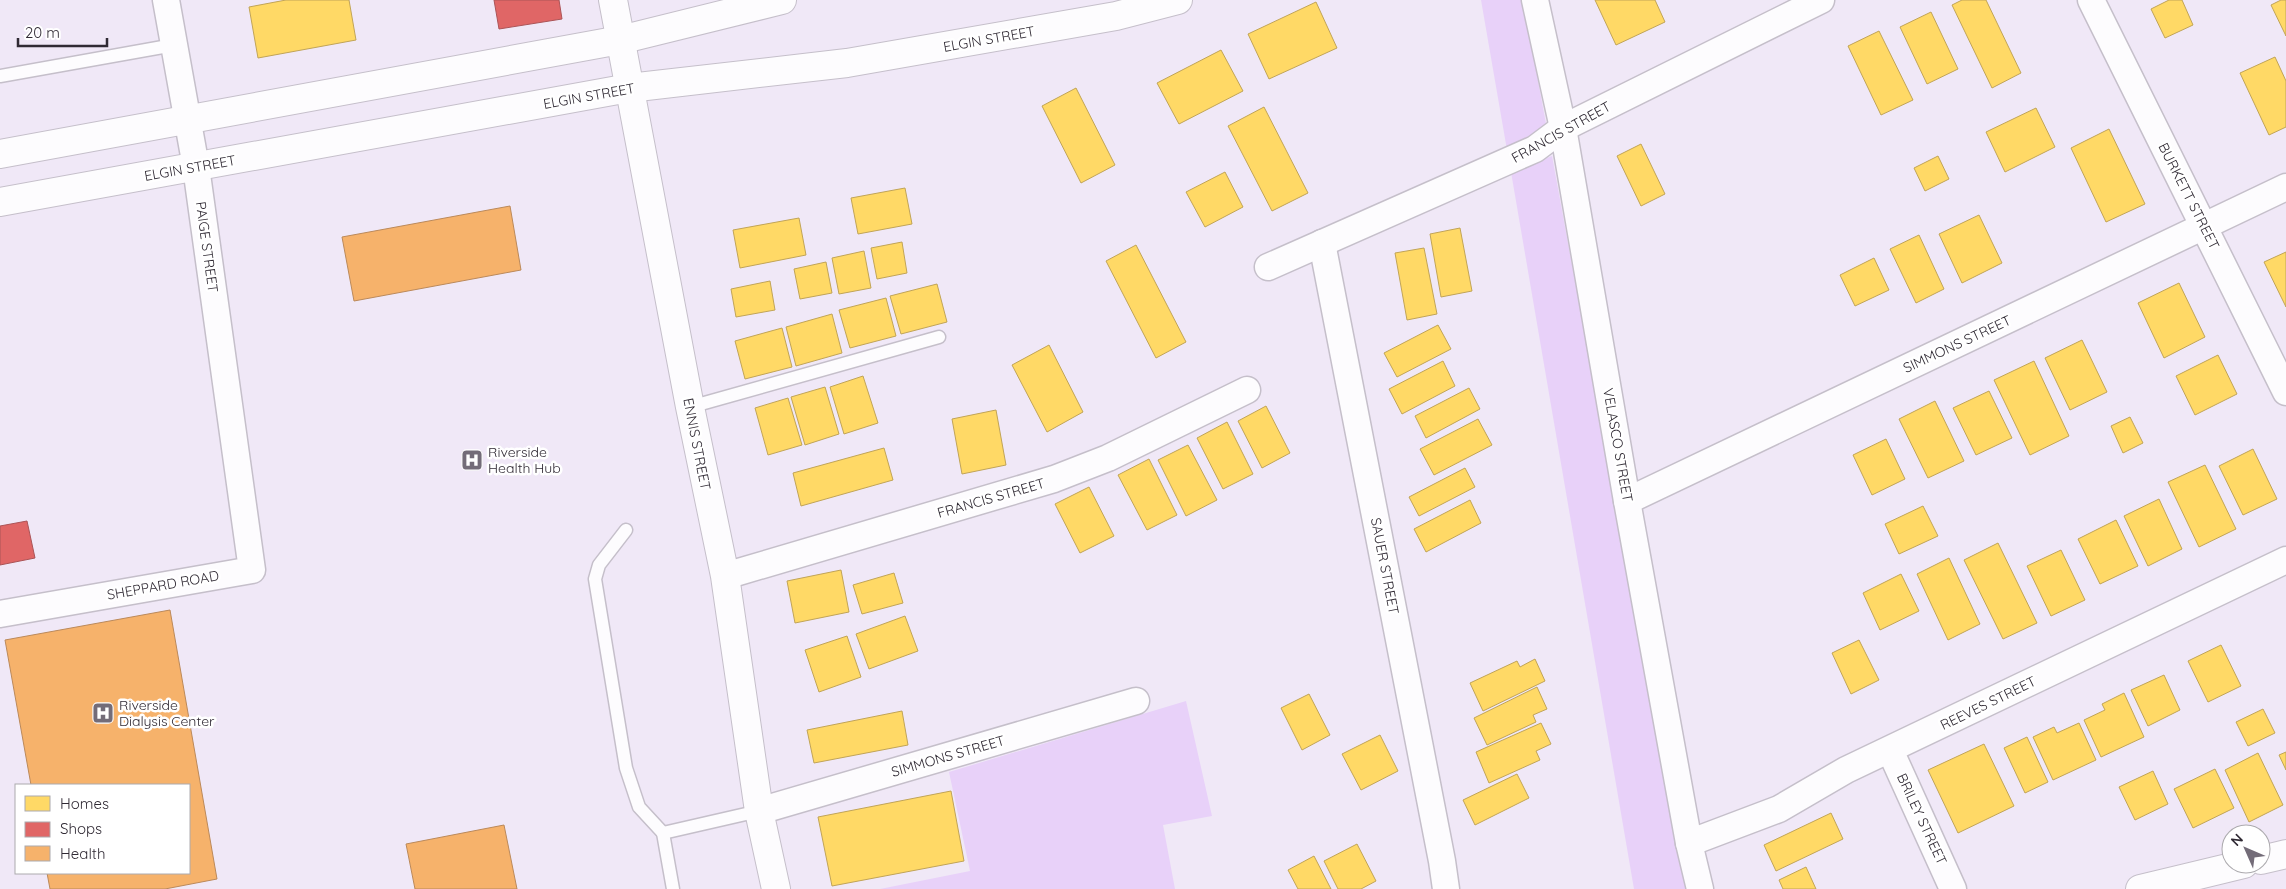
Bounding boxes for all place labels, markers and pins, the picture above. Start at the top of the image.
place label: Riverside Health Hub [488,443,561,477]
hospital icon: Riverside Health Hub [460,448,484,472]
place label: Riverside Dialysis Center [119,696,215,730]
hospital icon: Riverside Dialysis Center [91,701,115,725]

